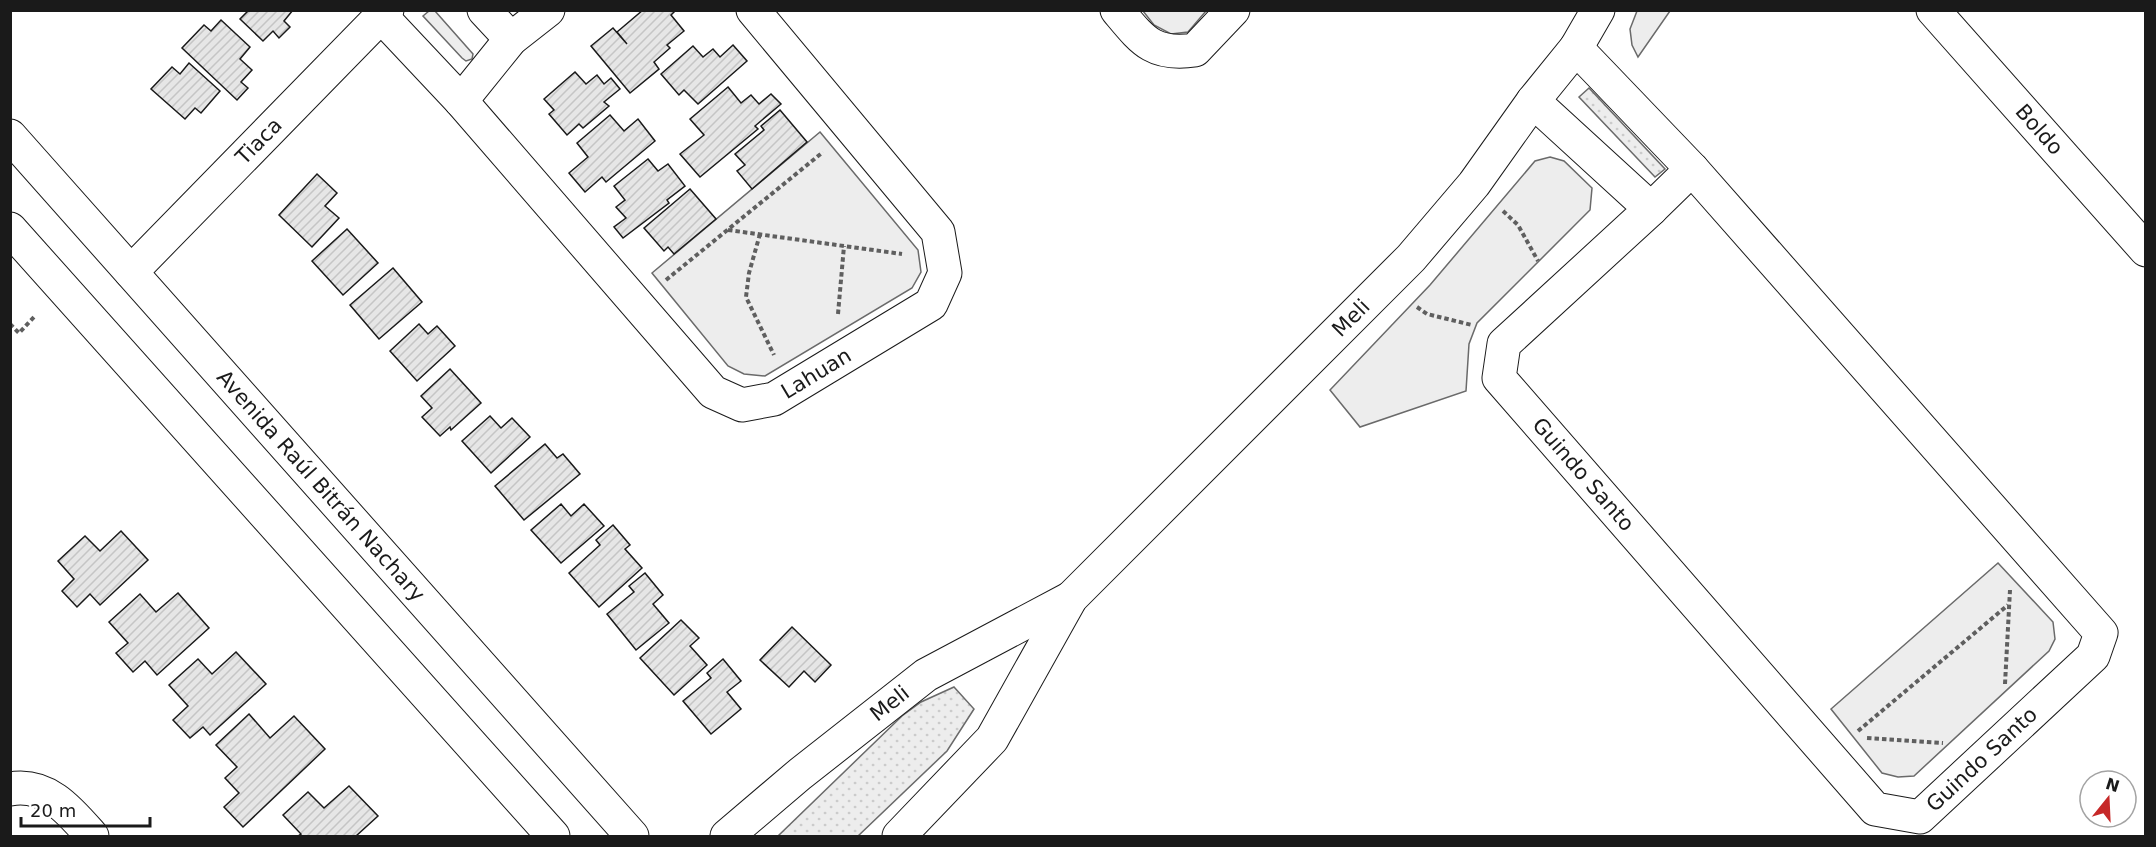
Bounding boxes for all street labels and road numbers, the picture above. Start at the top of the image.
street label: Boldo [2011,100,2068,160]
street label: Tiaca [230,113,287,170]
street label: Meli [1327,294,1375,342]
street label: Lahuan [777,343,856,404]
street label: Avenida Raúl Bitrán Nachary [212,365,430,606]
street label: Guindo Santo [1527,413,1639,536]
street label: Meli [866,681,914,726]
street label: Guindo Santo [1922,702,2042,817]

